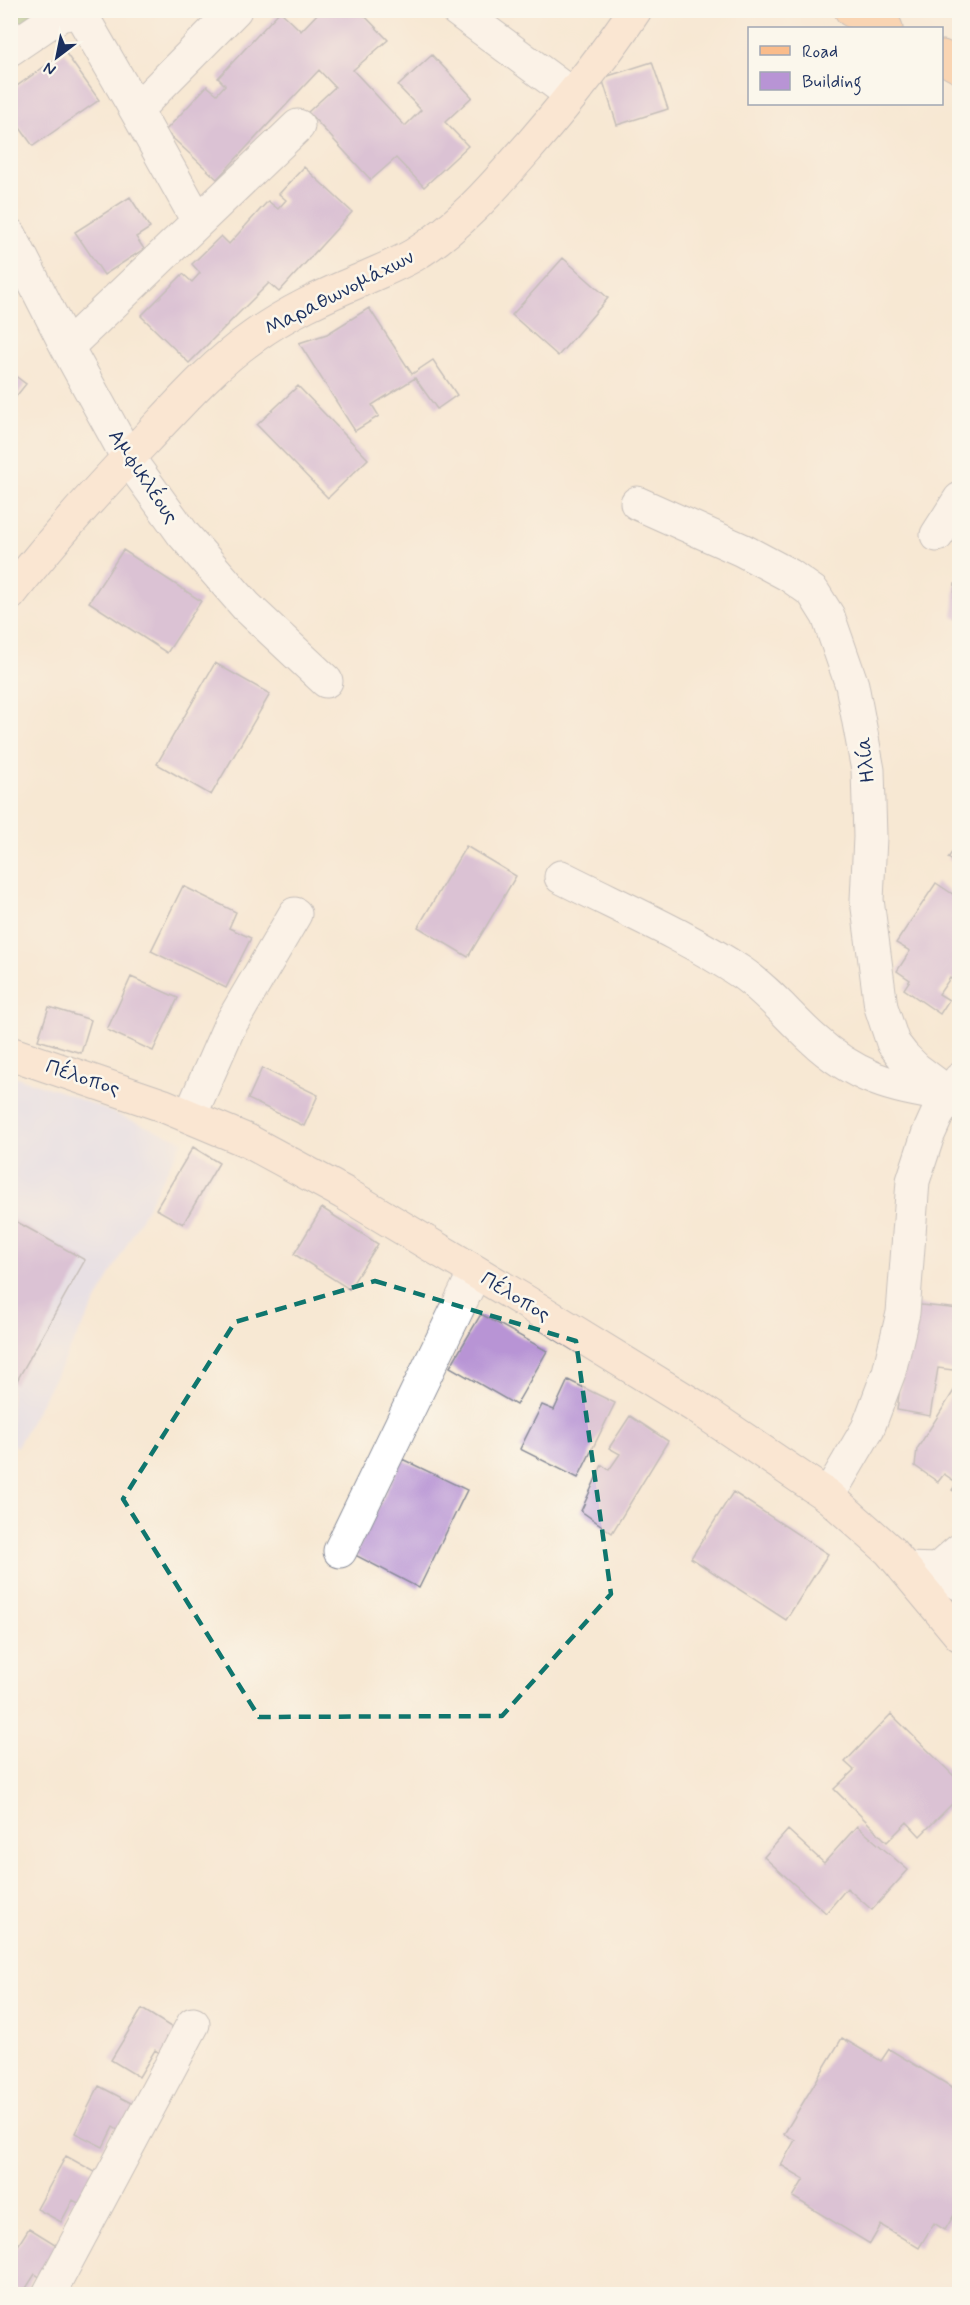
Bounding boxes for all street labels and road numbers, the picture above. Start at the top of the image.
street label: Μαραθωνομάχων [260,243,419,343]
street label: Αμφικλέους [101,423,186,529]
street label: Ηλία [850,735,882,784]
street label: Πέλοπος [42,1052,124,1103]
street label: Πέλοπος [475,1264,556,1329]

